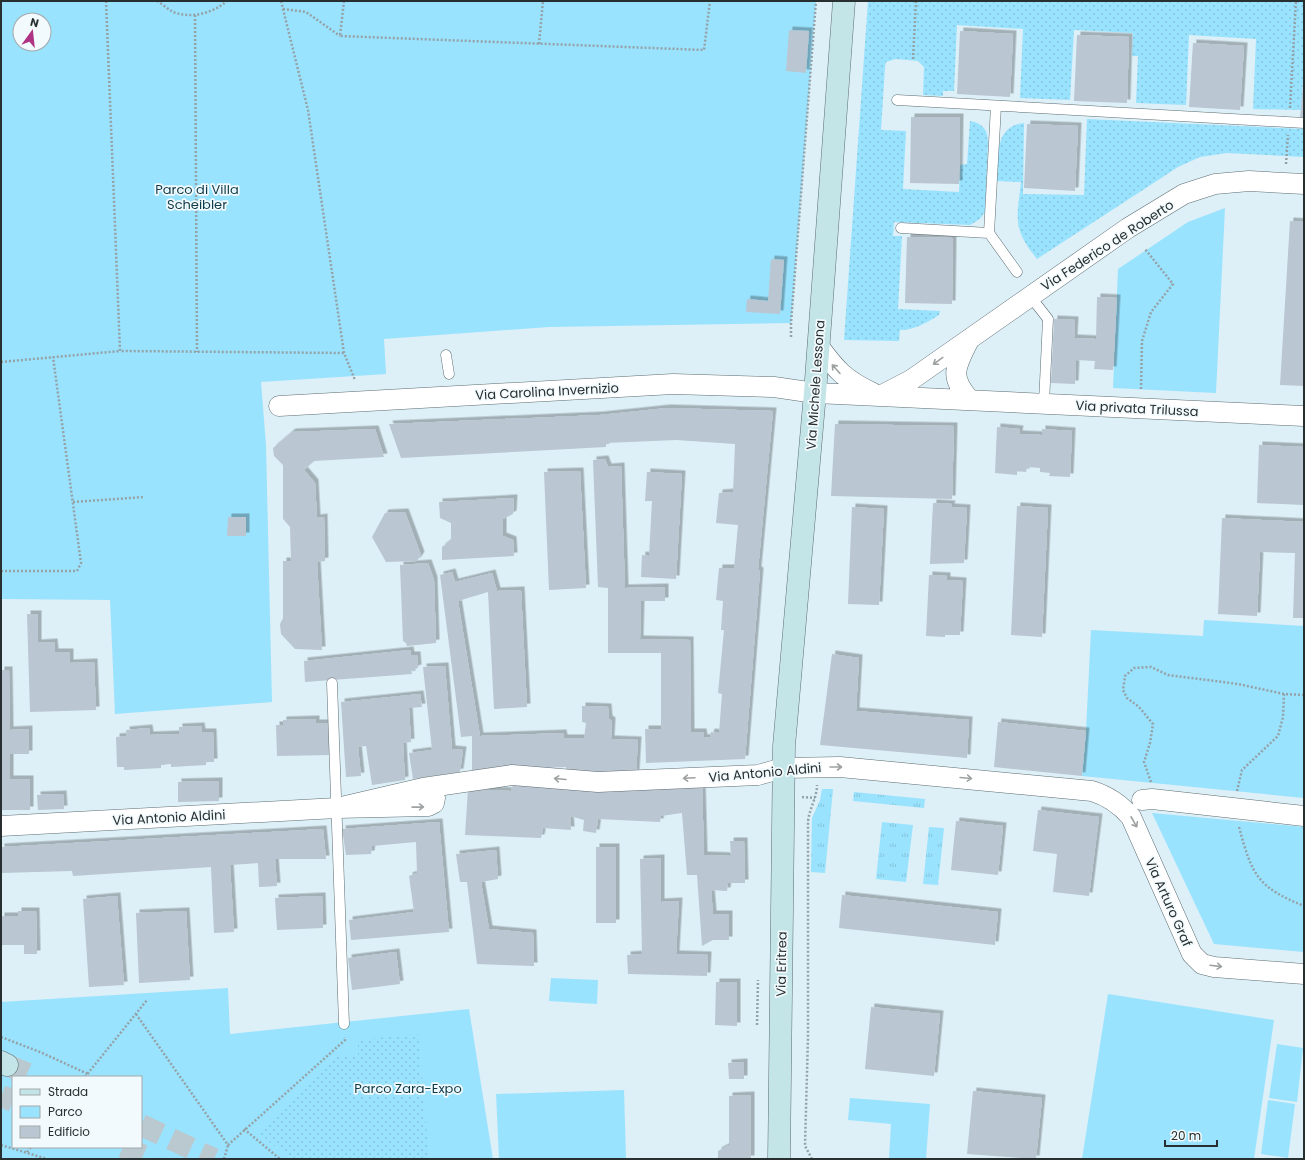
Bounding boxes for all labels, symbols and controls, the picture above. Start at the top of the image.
north arrow [12,12,52,52]
text: N [29,14,41,31]
park label: Parco di Villa Scheibler [155,180,239,214]
street label: Via Federico de Roberto [1037,195,1177,296]
street label: Via Michele Lessona [801,319,830,451]
one-way arrow [933,356,944,365]
one-way arrow [832,364,841,374]
street label: Via Carolina Invernizio [475,378,619,405]
street label: Via privata Trilussa [1075,396,1199,421]
street label: Via Antonio Aldini [708,758,822,787]
one-way arrow [829,763,842,771]
one-way arrow [683,774,696,782]
one-way arrow [554,775,567,782]
one-way arrow [959,775,972,782]
one-way arrow [411,803,424,810]
street label: Via Antonio Aldini [112,805,226,830]
one-way arrow [1131,816,1138,828]
street label: Via Arturo Graf [1140,855,1197,950]
street label: Via Eritrea [771,931,792,997]
one-way arrow [1209,962,1222,970]
legend [12,1076,142,1148]
park label: Parco Zara-Expo [354,1079,462,1098]
text: Strada [48,1083,88,1100]
text: Parco [48,1103,83,1120]
scale bar [1165,1122,1217,1148]
text: Edificio [48,1123,90,1140]
text: 20 m [1171,1127,1201,1144]

